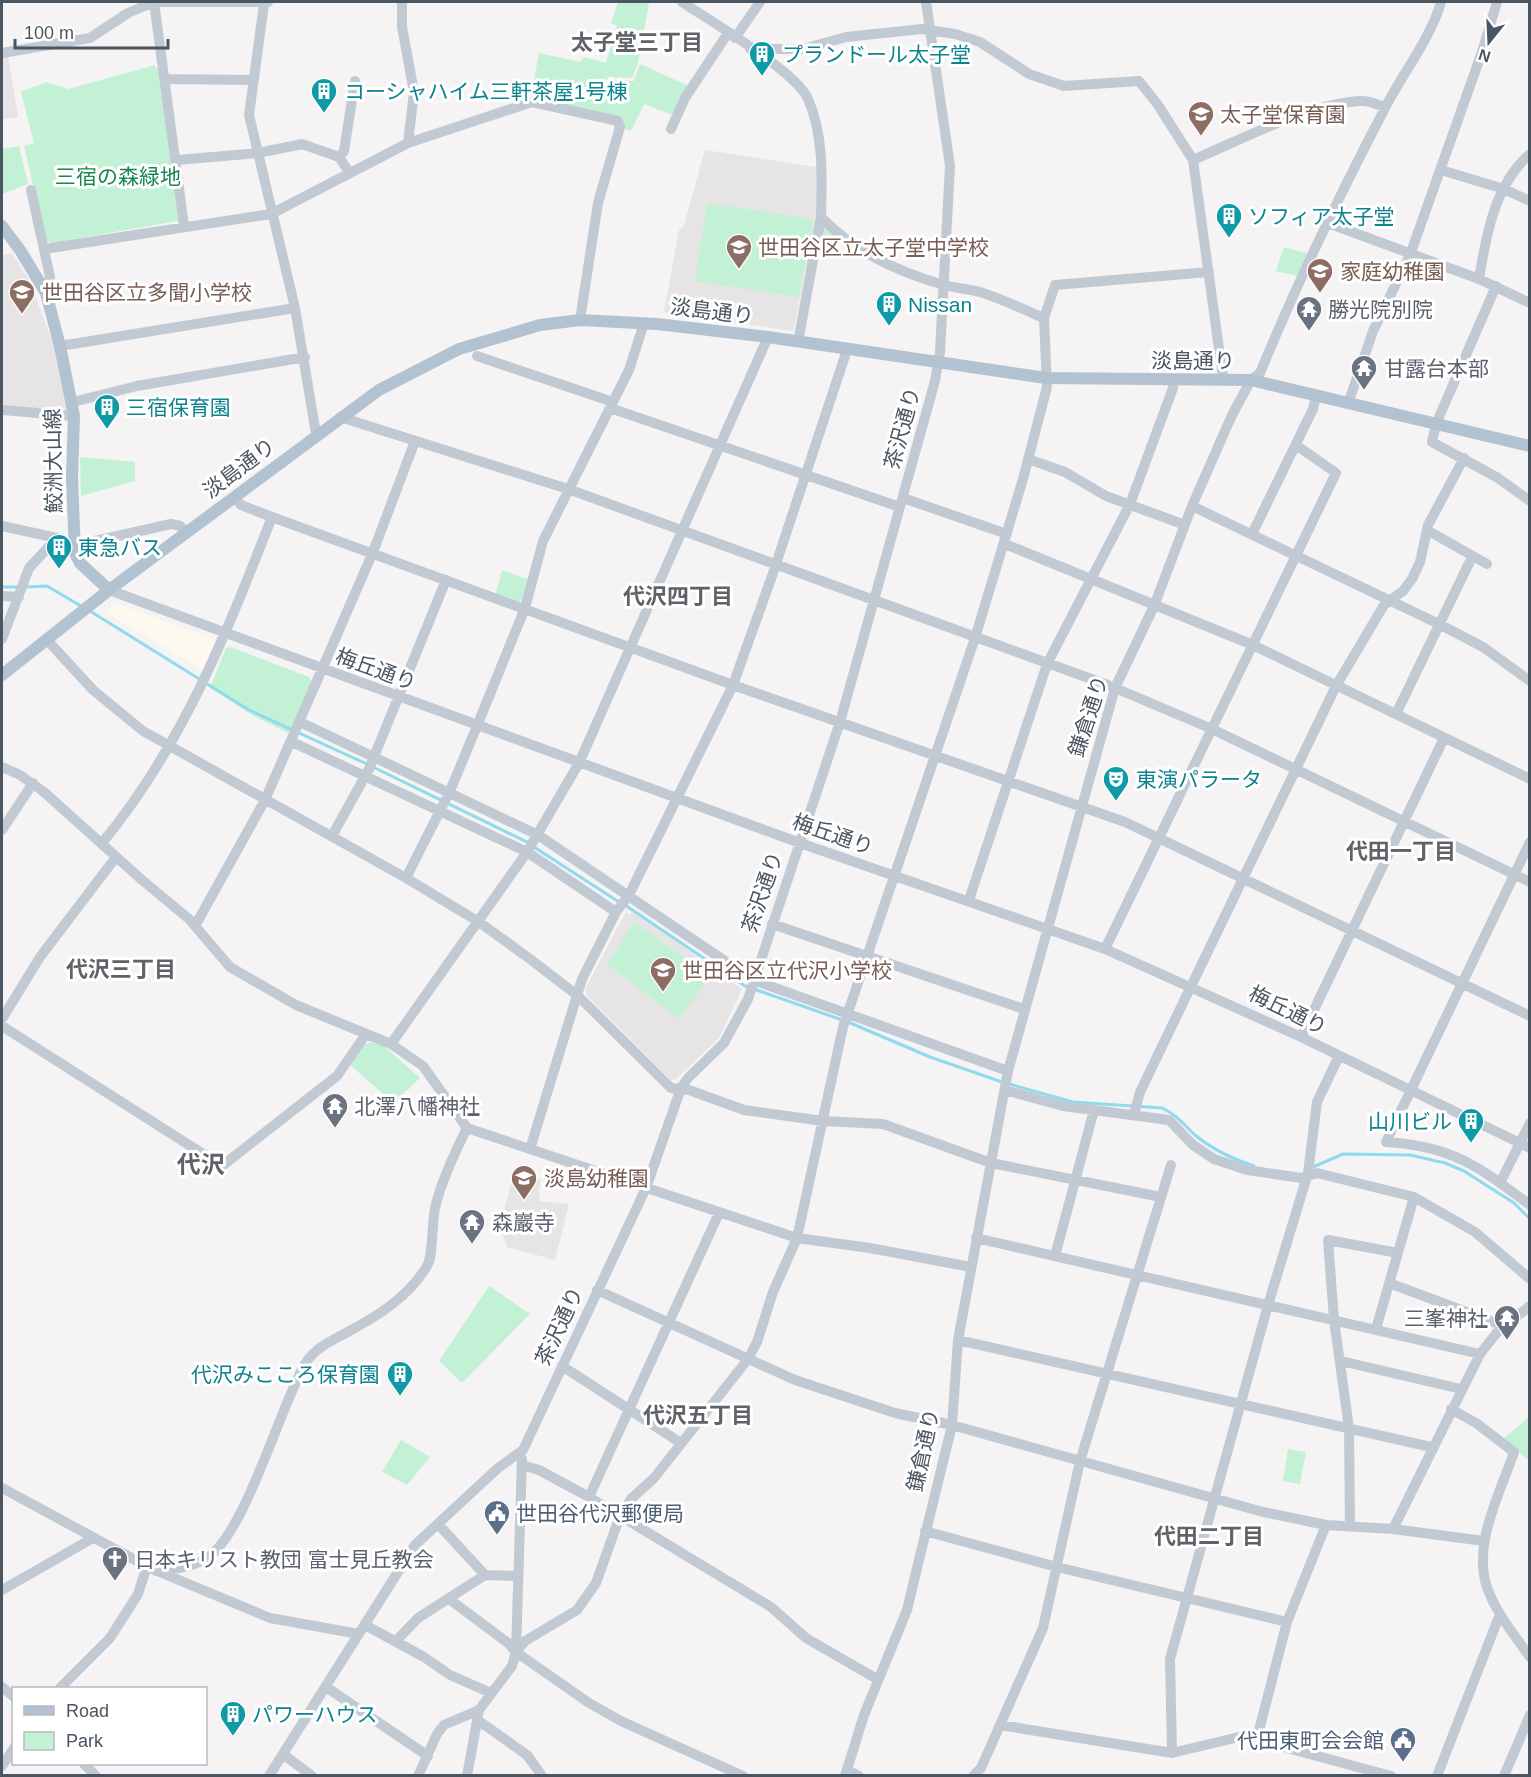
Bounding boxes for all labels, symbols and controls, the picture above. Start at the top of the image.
scale bar [15,12,168,50]
north arrow [1459,12,1519,72]
text: 100 m [24,23,74,43]
district label: 太子堂三丁目 [571,30,703,55]
building icon: プランドール太子堂 [747,39,777,77]
place label: プランドール太子堂 [782,43,971,66]
text: N [1476,46,1493,66]
building icon: コーシャハイム三軒茶屋1号棟 [309,76,339,114]
place label: コーシャハイム三軒茶屋1号棟 [344,80,627,103]
school or university icon: 太子堂保育園 [1186,99,1216,137]
place label: 太子堂保育園 [1220,103,1346,126]
park label: 三宿の森緑地 [55,165,181,188]
building icon: ソフィア太子堂 [1214,201,1244,239]
place label: ソフィア太子堂 [1248,205,1395,228]
school or university icon: 世田谷区立太子堂中学校 [724,232,754,270]
place label: 世田谷区立太子堂中学校 [758,236,989,259]
school or university icon: 家庭幼稚園 [1305,256,1335,294]
place label: 家庭幼稚園 [1340,260,1445,283]
school or university icon: 世田谷区立多聞小学校 [7,277,37,315]
place label: 世田谷区立多聞小学校 [42,281,252,304]
building icon: Nissan [874,289,904,327]
place label: Nissan [908,293,972,316]
street label: 淡島通り [669,294,755,328]
temple icon: 勝光院別院 [1294,294,1324,332]
place label: 勝光院別院 [1328,298,1433,321]
street label: 淡島通り [1151,349,1235,372]
temple icon: 甘露台本部 [1349,353,1379,391]
place label: 甘露台本部 [1384,357,1489,380]
street label: 茶沢通り [880,384,924,472]
building icon: 三宿保育園 [92,392,122,430]
place label: 三宿保育園 [126,396,231,419]
street label: 鮫洲大山線 [41,408,65,514]
street label: 淡島通り [199,434,279,502]
building icon: 東急バス [44,532,74,570]
place label: 東急バス [78,536,162,559]
district label: 代沢四丁目 [623,584,733,609]
street label: 梅丘通り [333,644,419,694]
street label: 鎌倉通り [1064,673,1112,759]
theatre icon: 東演パラータ [1101,764,1131,802]
place label: 東演パラータ [1136,768,1262,791]
street label: 梅丘通り [790,809,876,859]
district label: 代田一丁目 [1346,839,1456,864]
street label: 茶沢通り [737,849,787,935]
school or university icon: 世田谷区立代沢小学校 [648,955,678,993]
district label: 代沢三丁目 [66,957,176,982]
place label: 世田谷区立代沢小学校 [682,959,892,982]
street label: 梅丘通り [1245,981,1331,1039]
temple icon: 北澤八幡神社 [320,1091,350,1129]
place label: 北澤八幡神社 [354,1095,480,1118]
building icon: 山川ビル [1456,1106,1486,1144]
place label: 山川ビル [1368,1110,1452,1133]
district label: 代沢 [177,1151,225,1178]
school or university icon: 淡島幼稚園 [509,1163,539,1201]
place label: 淡島幼稚園 [544,1167,649,1190]
temple icon: 森巖寺 [457,1207,487,1245]
place label: 森巖寺 [492,1211,555,1234]
street label: 茶沢通り [531,1283,587,1369]
temple icon: 三峯神社 [1492,1303,1522,1341]
place label: 三峯神社 [1404,1307,1488,1330]
building icon: 代沢みこころ保育園 [385,1359,415,1397]
place label: 代沢みこころ保育園 [191,1363,380,1386]
district label: 代沢五丁目 [643,1403,753,1428]
street label: 鎌倉通り [903,1407,943,1493]
public building icon: 世田谷代沢郵便局 [482,1498,512,1536]
place label: 世田谷代沢郵便局 [516,1502,684,1525]
district label: 代田二丁目 [1154,1524,1264,1549]
church icon: 日本キリスト教団 富士見丘教会 [100,1544,130,1582]
place label: 日本キリスト教団 富士見丘教会 [134,1548,434,1571]
legend [12,1687,207,1765]
building icon: パワーハウス [218,1699,248,1737]
text: Road [66,1701,109,1721]
place label: パワーハウス [252,1703,378,1726]
public building icon: 代田東町会会館 [1388,1725,1418,1763]
place label: 代田東町会会館 [1237,1729,1384,1752]
text: Park [66,1731,104,1751]

